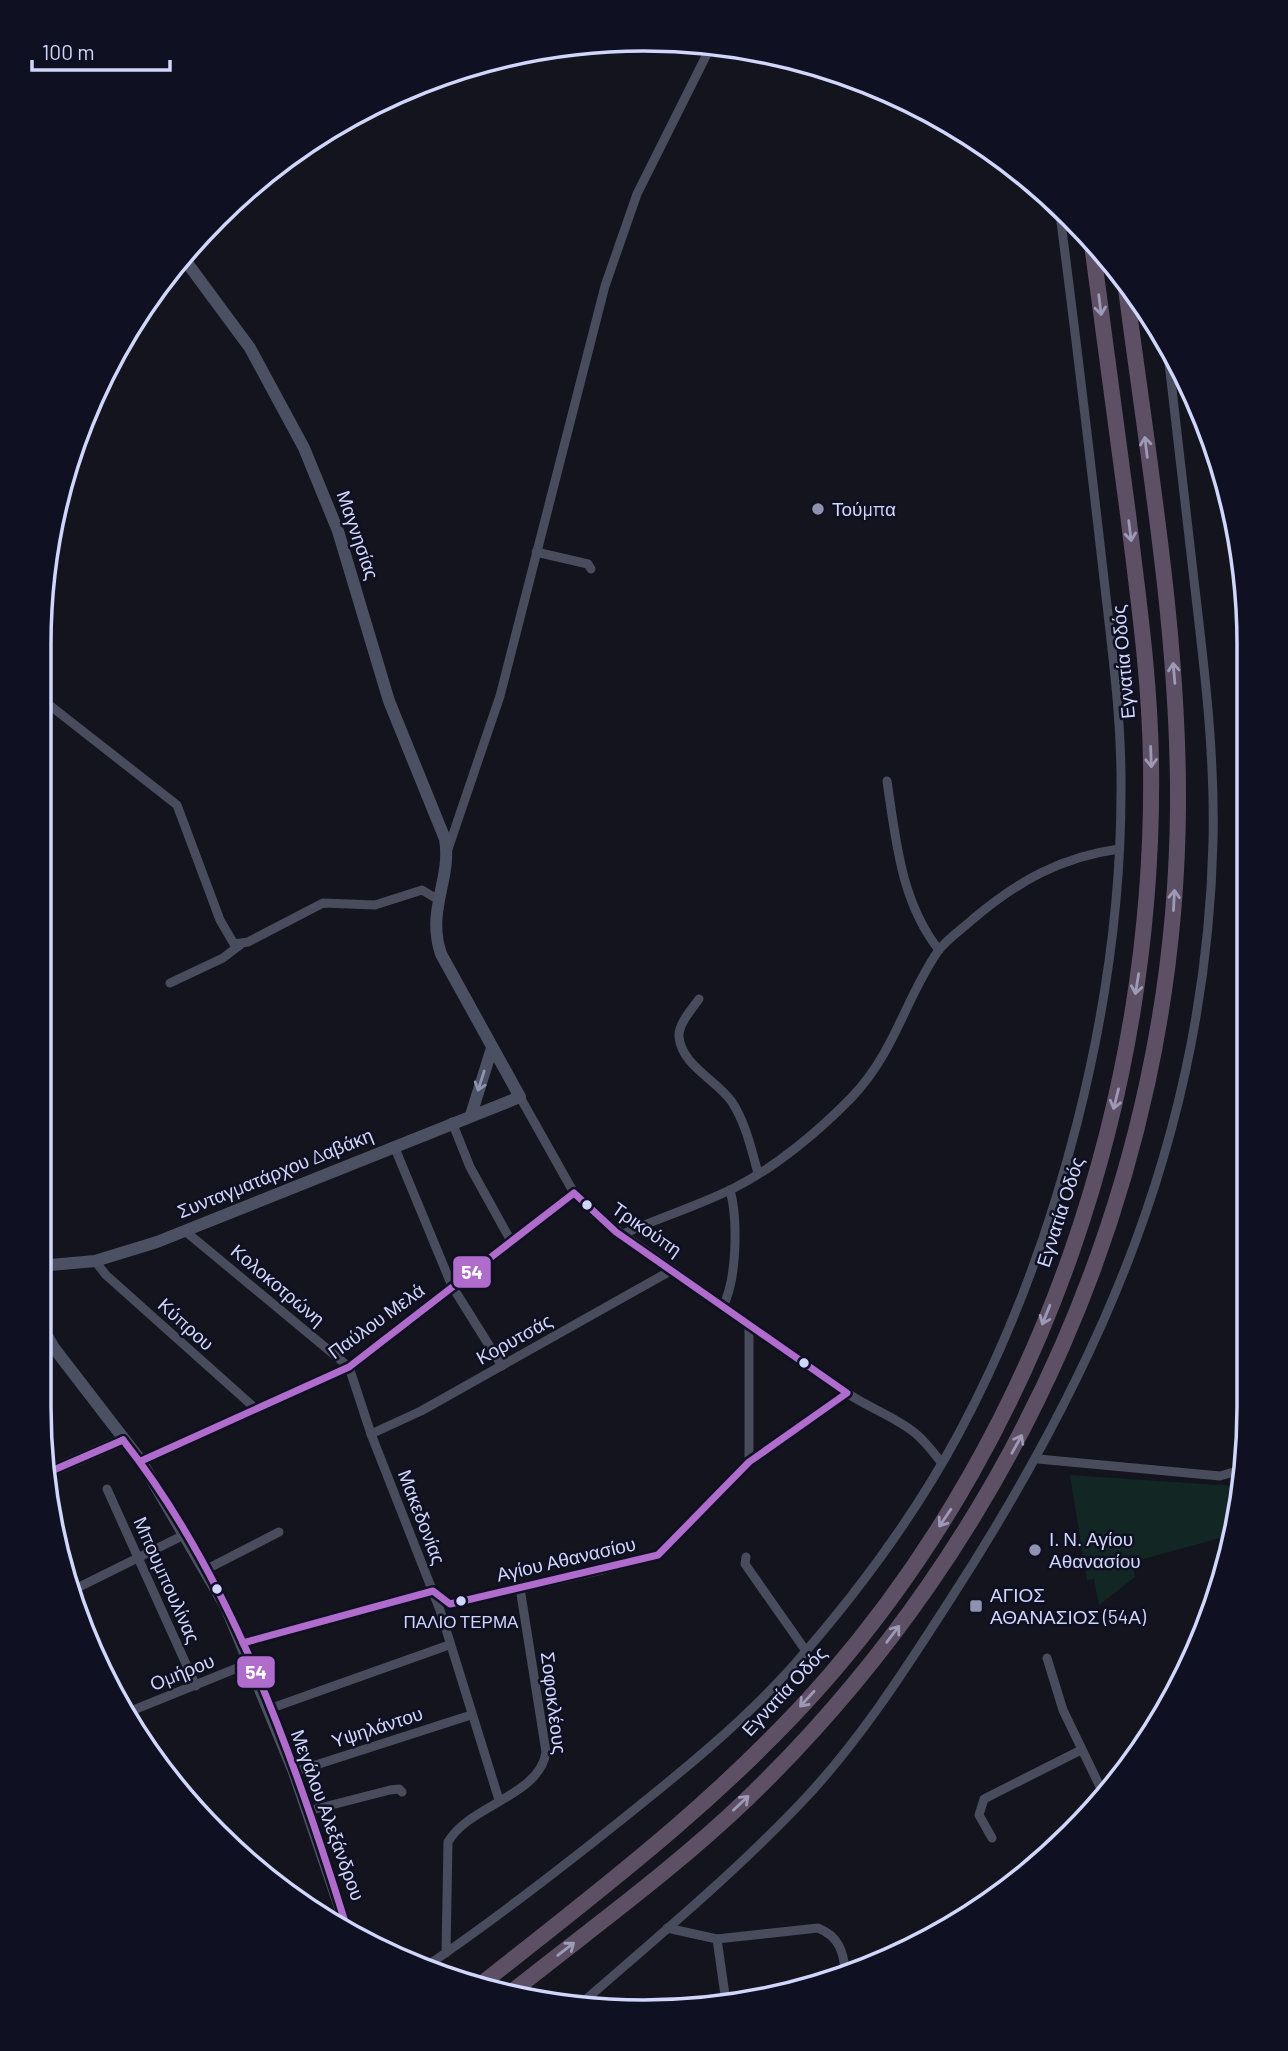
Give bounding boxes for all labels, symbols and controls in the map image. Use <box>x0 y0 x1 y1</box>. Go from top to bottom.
scale bar <box>32 28 170 72</box>
text: 100 m <box>42 39 95 64</box>
one-way arrow <box>1094 293 1107 316</box>
one-way arrow <box>1140 436 1153 459</box>
street label: Μαγνησίας <box>333 487 384 582</box>
place label: Τούμπα <box>832 497 896 520</box>
marker: Τούμπα <box>810 501 826 517</box>
one-way arrow <box>1123 519 1136 542</box>
street label: Εγνατία Οδός <box>1106 604 1139 720</box>
one-way arrow <box>1167 662 1180 685</box>
one-way arrow <box>1144 745 1157 768</box>
one-way arrow <box>1168 889 1181 912</box>
one-way arrow <box>1131 972 1144 995</box>
one-way arrow <box>474 1070 487 1092</box>
one-way arrow <box>1109 1087 1122 1109</box>
street label: Συνταγματάρχου Δαβάκη <box>174 1123 376 1222</box>
street label: Εγνατία Οδός <box>1031 1154 1088 1270</box>
street label: Τρικούπη <box>608 1196 687 1261</box>
unlabelled marker <box>580 1198 594 1212</box>
street label: Κολοκοτρώνη <box>227 1239 330 1330</box>
line badge: 54 <box>452 1255 492 1289</box>
text: 54 <box>461 1260 483 1283</box>
street label: Παύλου Μελά <box>323 1278 428 1363</box>
street label: Κύπρου <box>154 1293 219 1355</box>
one-way arrow <box>1039 1303 1052 1325</box>
street label: Κορυτσάς <box>472 1308 556 1369</box>
unlabelled marker <box>797 1356 811 1370</box>
one-way arrow <box>1011 1434 1024 1455</box>
street label: Μακεδονίας <box>394 1466 451 1568</box>
one-way arrow <box>937 1508 952 1527</box>
street label: Μπουμπουλίνας <box>129 1513 206 1647</box>
place label: Ι. Ν. Αγίου Αθανασίου <box>1049 1527 1141 1572</box>
street label: Αγίου Αθανασίου <box>494 1531 638 1586</box>
marker: Ι. Ν. Αγίου Αθανασίου <box>1027 1542 1043 1558</box>
unlabelled marker <box>210 1582 224 1596</box>
place label: ΑΓΙΟΣ ΑΘΑΝΑΣΙΟΣ (54Α) <box>990 1583 1147 1628</box>
marker: ΠΑΛΙΟ ΤΕΡΜΑ <box>454 1594 468 1608</box>
marker: ΑΓΙΟΣ ΑΘΑΝΑΣΙΟΣ (54Α) <box>968 1598 984 1614</box>
place label: ΠΑΛΙΟ ΤΕΡΜΑ <box>404 1611 519 1631</box>
one-way arrow <box>886 1625 900 1644</box>
street label: Εγνατία Οδός <box>736 1641 831 1740</box>
street label: Ομήρου <box>146 1648 217 1695</box>
street label: Σοφοκλέους <box>537 1651 572 1755</box>
line badge: 54 <box>236 1655 276 1689</box>
text: 54 <box>245 1660 267 1683</box>
one-way arrow <box>799 1690 816 1707</box>
street label: Υψηλάντου <box>328 1701 425 1752</box>
street label: Μεγάλου Αλεξάνδρου <box>287 1726 370 1903</box>
one-way arrow <box>732 1795 749 1812</box>
one-way arrow <box>557 1941 575 1956</box>

